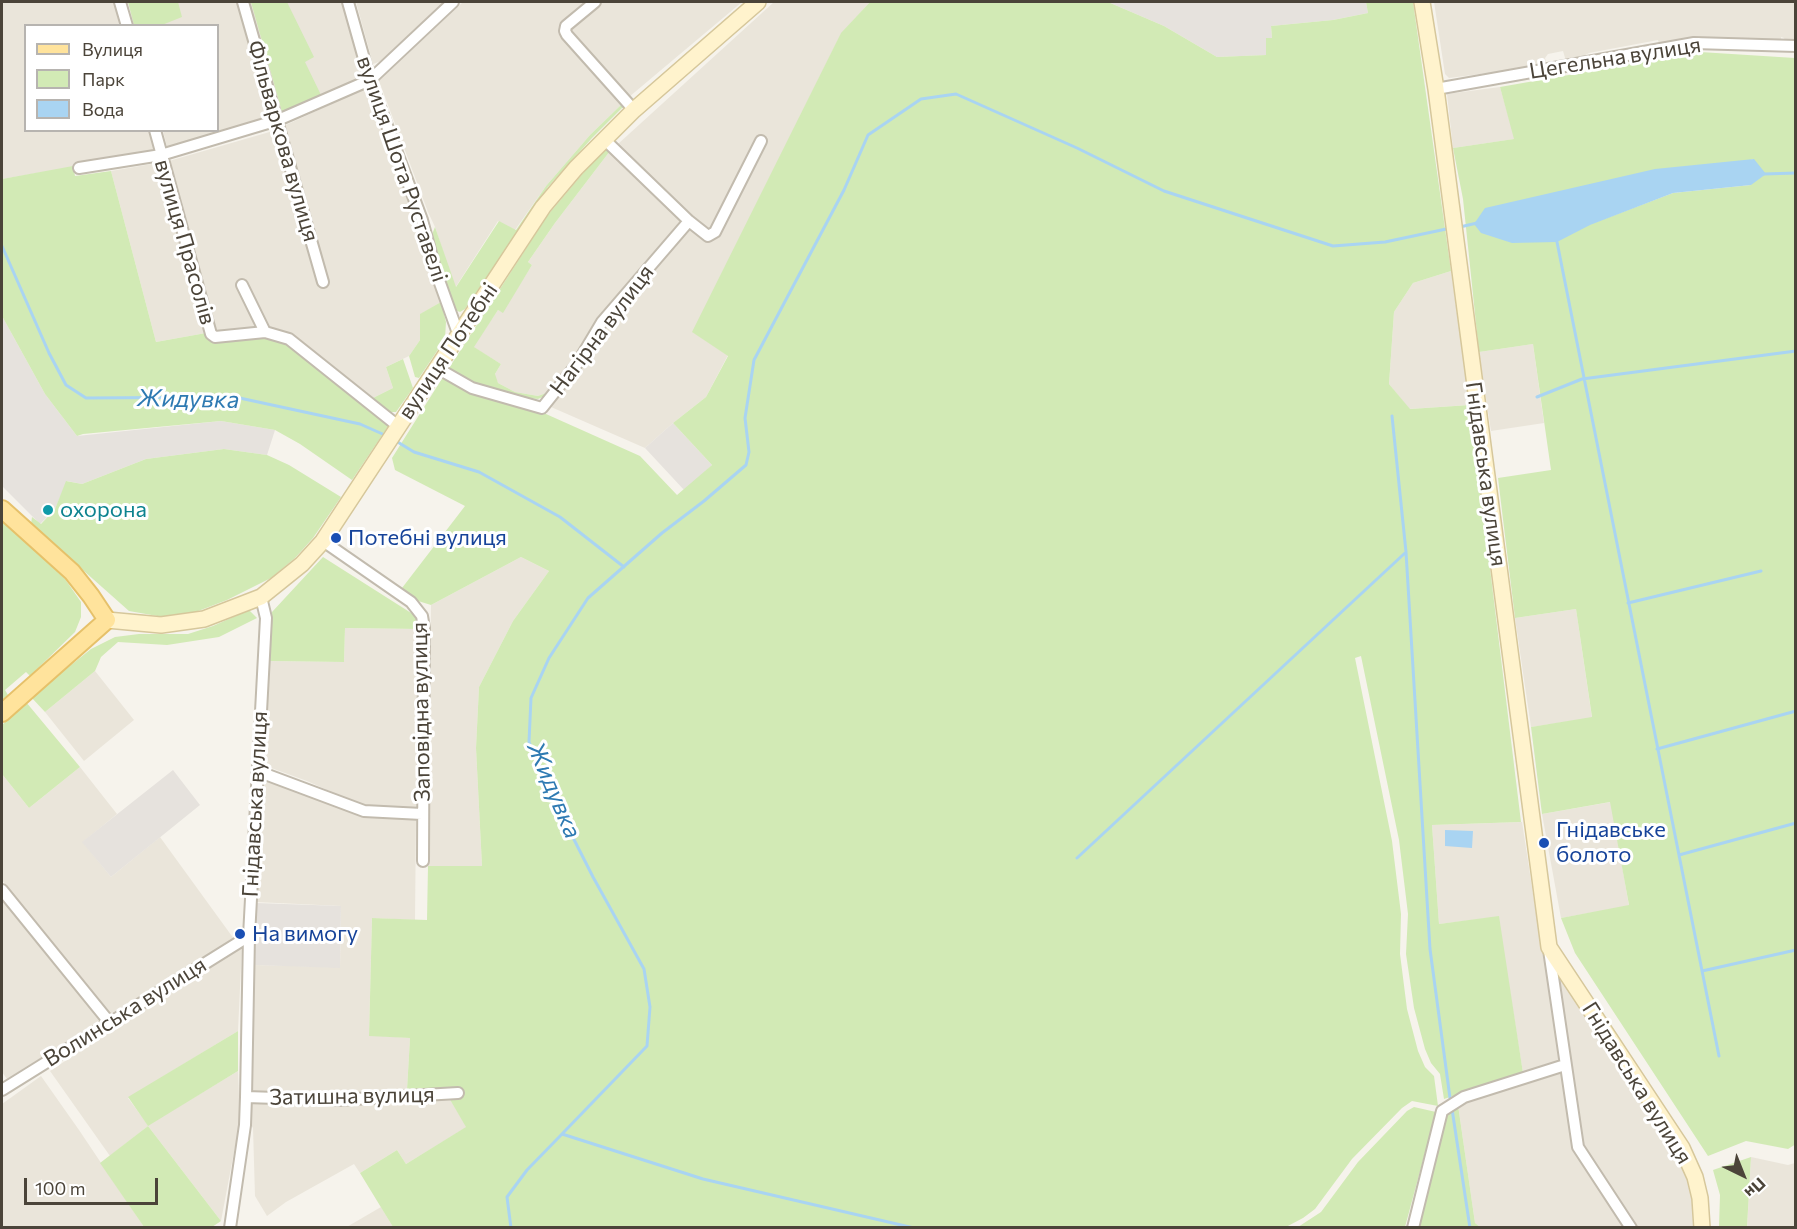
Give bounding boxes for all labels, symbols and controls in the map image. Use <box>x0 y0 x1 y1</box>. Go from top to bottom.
legend <box>24 24 219 132</box>
street label: Цегельна вулиця <box>1527 31 1703 85</box>
street label: Фільваркова вулиця <box>242 37 324 245</box>
text: Вулиця <box>82 38 143 60</box>
street label: вулиця Шота Руставелі <box>351 53 453 285</box>
text: Парк <box>82 68 125 90</box>
text: Вода <box>82 98 124 120</box>
street label: вулиця Прасолів <box>149 156 221 328</box>
street label: Нагірна вулиця <box>544 260 660 400</box>
street label: вулиця Потебні <box>393 278 503 424</box>
street label: Гнідавська вулиця <box>1460 380 1512 568</box>
water label: Жидувка <box>137 384 239 414</box>
place label: охорона <box>60 497 147 523</box>
marker: охорона <box>41 503 55 517</box>
place label: Потебні вулиця <box>348 525 507 551</box>
marker: Потебні вулиця <box>329 531 343 545</box>
street label: Заповідна вулиця <box>406 622 436 802</box>
street label: Гнідавська вулиця <box>237 710 273 898</box>
water label: Жидувка <box>521 737 587 843</box>
place label: Гнідавське болото <box>1556 817 1666 868</box>
marker: Гнідавське болото <box>1537 836 1551 850</box>
place label: На вимогу <box>252 921 358 947</box>
marker: На вимогу <box>233 927 247 941</box>
street label: Волинська вулиця <box>39 951 211 1073</box>
street label: Гнідавська вулиця <box>1576 997 1698 1169</box>
street label: Затишна вулиця <box>269 1081 435 1111</box>
north arrow <box>1713 1145 1773 1205</box>
scale bar <box>27 1166 160 1204</box>
text: Пн <box>1741 1174 1770 1203</box>
text: 100 m <box>35 1177 85 1199</box>

